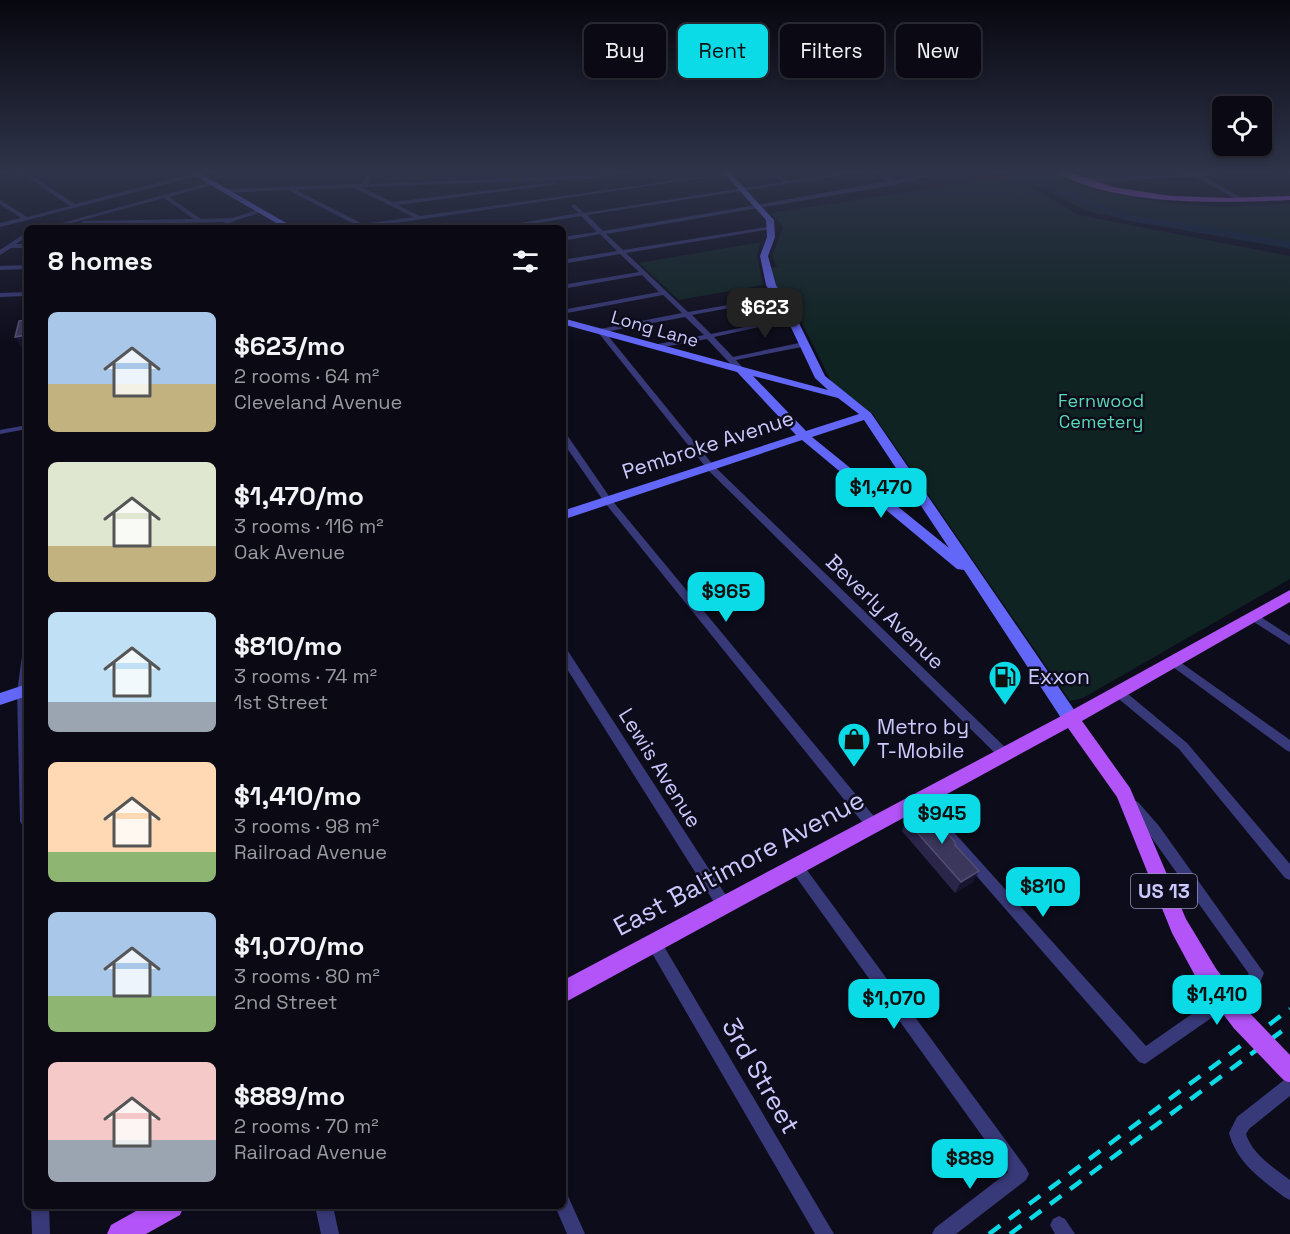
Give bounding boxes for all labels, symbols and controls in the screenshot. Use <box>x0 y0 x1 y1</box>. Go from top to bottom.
chip: Buy <box>584 24 666 78</box>
chip: Rent <box>678 24 768 78</box>
chip: Filters <box>780 24 884 78</box>
chip: New <box>896 24 981 78</box>
map controls <box>1212 96 1272 156</box>
button: locate <box>1212 96 1272 156</box>
text: 8 homes <box>48 244 153 278</box>
icon: filters <box>509 245 542 278</box>
pin: $623 <box>729 288 801 339</box>
text: $623 <box>741 294 789 320</box>
street label: Long Lane <box>609 305 702 352</box>
text: $623/mo <box>234 329 345 363</box>
icon: home <box>96 336 168 408</box>
text: 2 rooms · 64 m² <box>234 363 379 389</box>
text: Cleveland Avenue <box>234 389 402 415</box>
park label: Fernwood Cemetery <box>1058 389 1144 433</box>
street label: Pembroke Avenue <box>618 404 797 485</box>
pin: $1,470 <box>832 468 930 519</box>
text: $1,470 <box>850 474 912 500</box>
text: $1,470/mo <box>234 479 364 513</box>
icon: home <box>96 486 168 558</box>
text: 3 rooms · 116 m² <box>234 513 384 539</box>
text: Oak Avenue <box>234 539 345 565</box>
street label: Beverly Avenue <box>820 548 950 675</box>
pin: $965 <box>690 572 762 623</box>
text: $965 <box>702 578 750 604</box>
text: $810/mo <box>234 629 342 663</box>
icon: home <box>96 636 168 708</box>
fuel station icon: Exxon <box>987 659 1023 706</box>
text: 3 rooms · 74 m² <box>234 663 377 689</box>
place label: Exxon <box>1028 663 1090 690</box>
text: 1st Street <box>234 689 328 715</box>
street label: Lewis Avenue <box>613 703 708 833</box>
place label: Metro by T-Mobile <box>877 713 969 764</box>
shop icon: Metro by T-Mobile <box>836 721 872 768</box>
text: $1,410/mo <box>234 779 362 813</box>
street label: East Baltimore Avenue <box>608 782 870 944</box>
icon: home <box>96 786 168 858</box>
pin: $945 <box>906 794 978 845</box>
text: $945 <box>917 800 967 826</box>
text: 3 rooms · 98 m² <box>234 813 379 839</box>
text: Railroad Avenue <box>234 839 387 865</box>
pin: $810 <box>1007 867 1079 918</box>
text: $810 <box>1020 873 1066 899</box>
road number: US 13 <box>1131 874 1197 908</box>
text: $1,070/mo <box>234 929 365 963</box>
icon: home <box>96 936 168 1008</box>
text: 3 rooms · 80 m² <box>234 963 380 989</box>
pin: $1,410 <box>1168 975 1266 1026</box>
pin: $1,070 <box>845 979 943 1030</box>
text: $1,410 <box>1187 981 1248 1007</box>
text: $1,070 <box>862 985 926 1011</box>
text: 2nd Street <box>234 989 337 1015</box>
street label: 3rd Street <box>714 1012 808 1140</box>
text: $889/mo <box>234 1079 345 1113</box>
icon: home <box>96 1086 168 1158</box>
text: 2 rooms · 70 m² <box>234 1113 378 1139</box>
text: Railroad Avenue <box>234 1139 387 1165</box>
pin: $889 <box>934 1139 1006 1190</box>
text: $889 <box>946 1145 994 1171</box>

